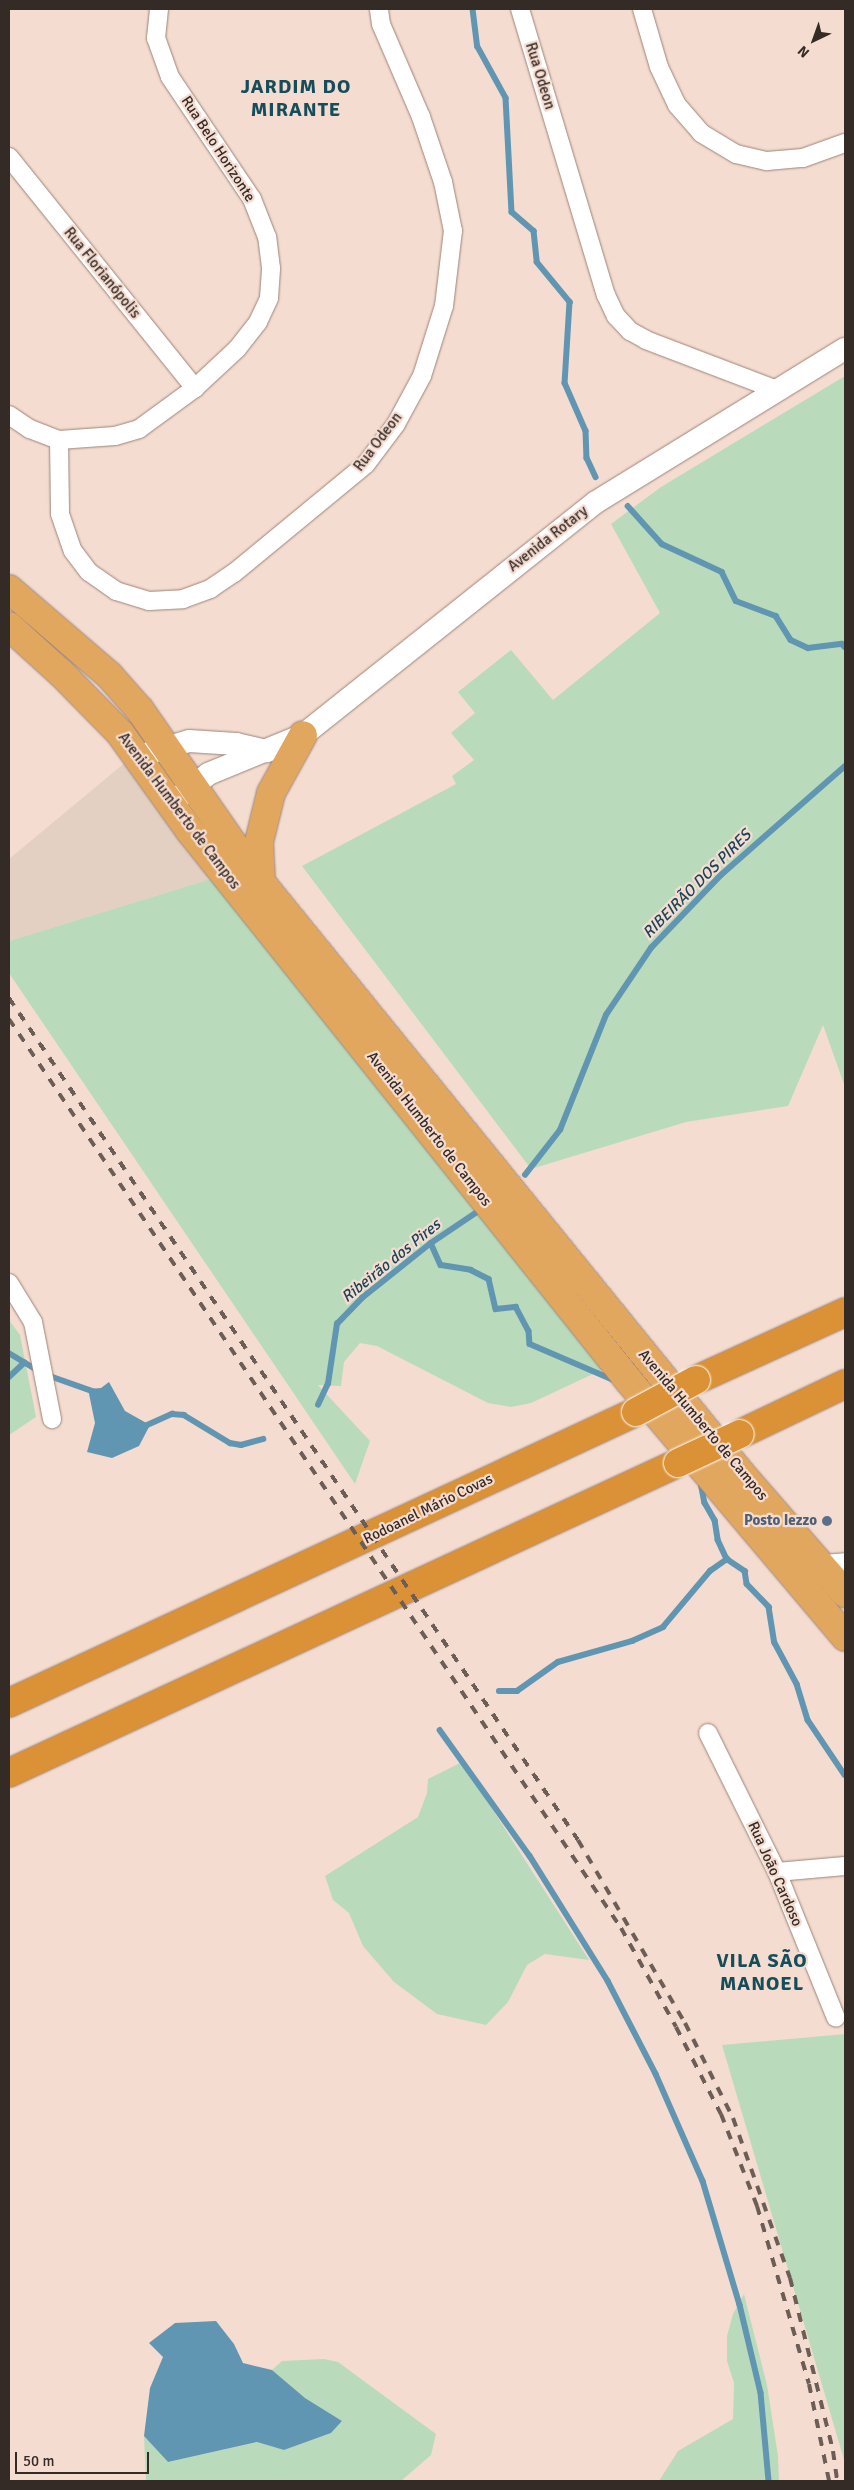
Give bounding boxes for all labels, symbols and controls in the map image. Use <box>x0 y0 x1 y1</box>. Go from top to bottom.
north arrow <box>789 15 839 65</box>
street label: Rua Odeon <box>521 40 559 112</box>
text: N <box>794 42 813 61</box>
district label: JARDIM DO MIRANTE <box>240 74 352 121</box>
street label: Rua Belo Horizonte <box>177 93 259 205</box>
street label: Rua Florianópolis <box>60 224 144 322</box>
street label: Rua Odeon <box>350 409 406 475</box>
street label: Avenida Rotary <box>504 502 592 576</box>
street label: Avenida Humberto de Campos <box>114 729 244 893</box>
water label: RIBEIRÃO DOS PIRES <box>639 826 755 942</box>
street label: Avenida Humberto de Campos <box>363 1048 495 1210</box>
water label: Ribeirão dos Pires <box>338 1215 444 1307</box>
street label: Avenida Humberto de Campos <box>635 1346 771 1504</box>
street label: Rodoanel Mário Covas <box>360 1470 496 1548</box>
place label: Posto Iezzo <box>744 1512 817 1530</box>
marker: Posto Iezzo <box>821 1515 833 1527</box>
street label: Rua João Cardoso <box>744 1819 806 1929</box>
district label: VILA SÃO MANOEL <box>715 1948 809 1995</box>
scale bar <box>18 2442 151 2474</box>
text: 50 m <box>23 2452 54 2470</box>

